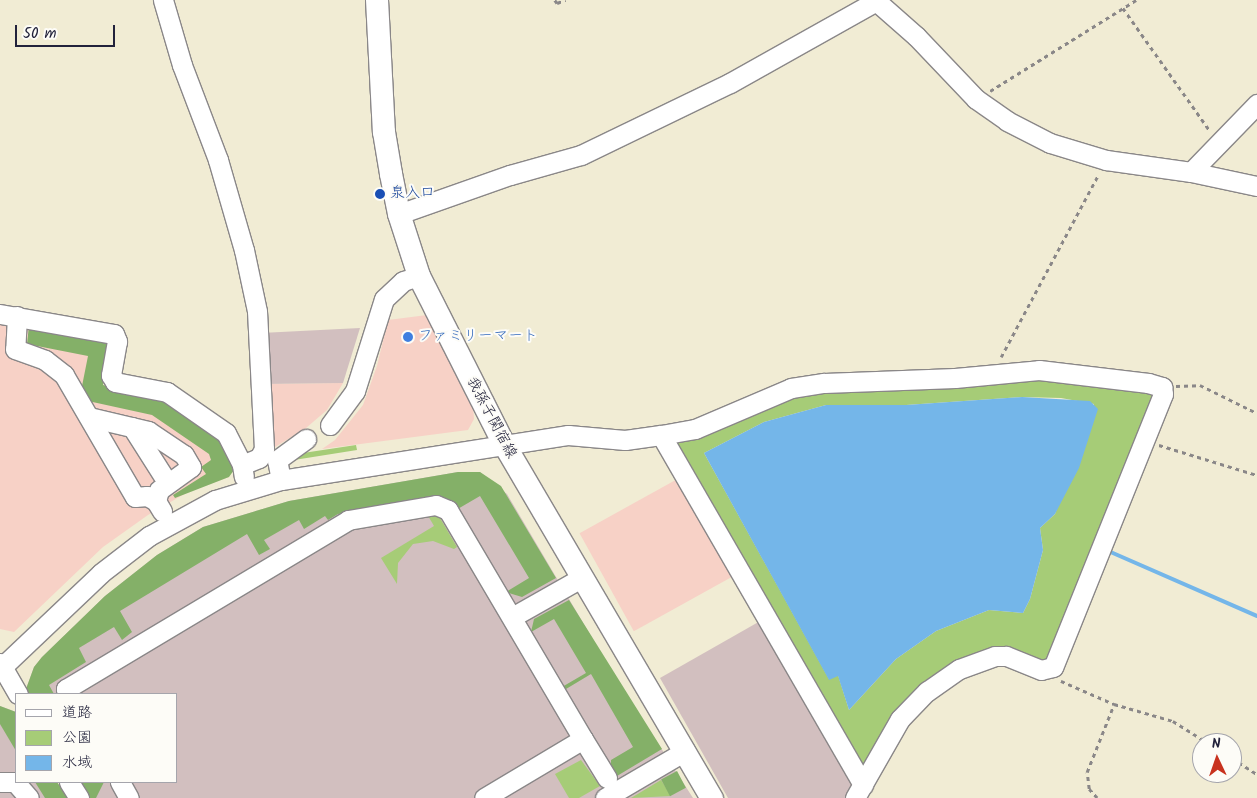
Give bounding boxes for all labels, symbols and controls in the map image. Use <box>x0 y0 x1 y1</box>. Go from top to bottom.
scale bar <box>18 15 118 47</box>
text: 50 m <box>23 22 57 46</box>
place label: 泉入口 <box>390 185 435 203</box>
marker: 泉入口 <box>374 188 386 200</box>
place label: ファミリーマート <box>418 328 538 346</box>
marker: ファミリーマート <box>402 331 414 343</box>
street label: 我孫子関宿線 <box>462 374 520 462</box>
legend <box>15 693 178 783</box>
text: 道路 <box>62 701 92 725</box>
text: 公園 <box>62 726 92 750</box>
north arrow <box>1192 733 1242 783</box>
text: N <box>1211 733 1221 755</box>
text: 水域 <box>62 751 92 775</box>

